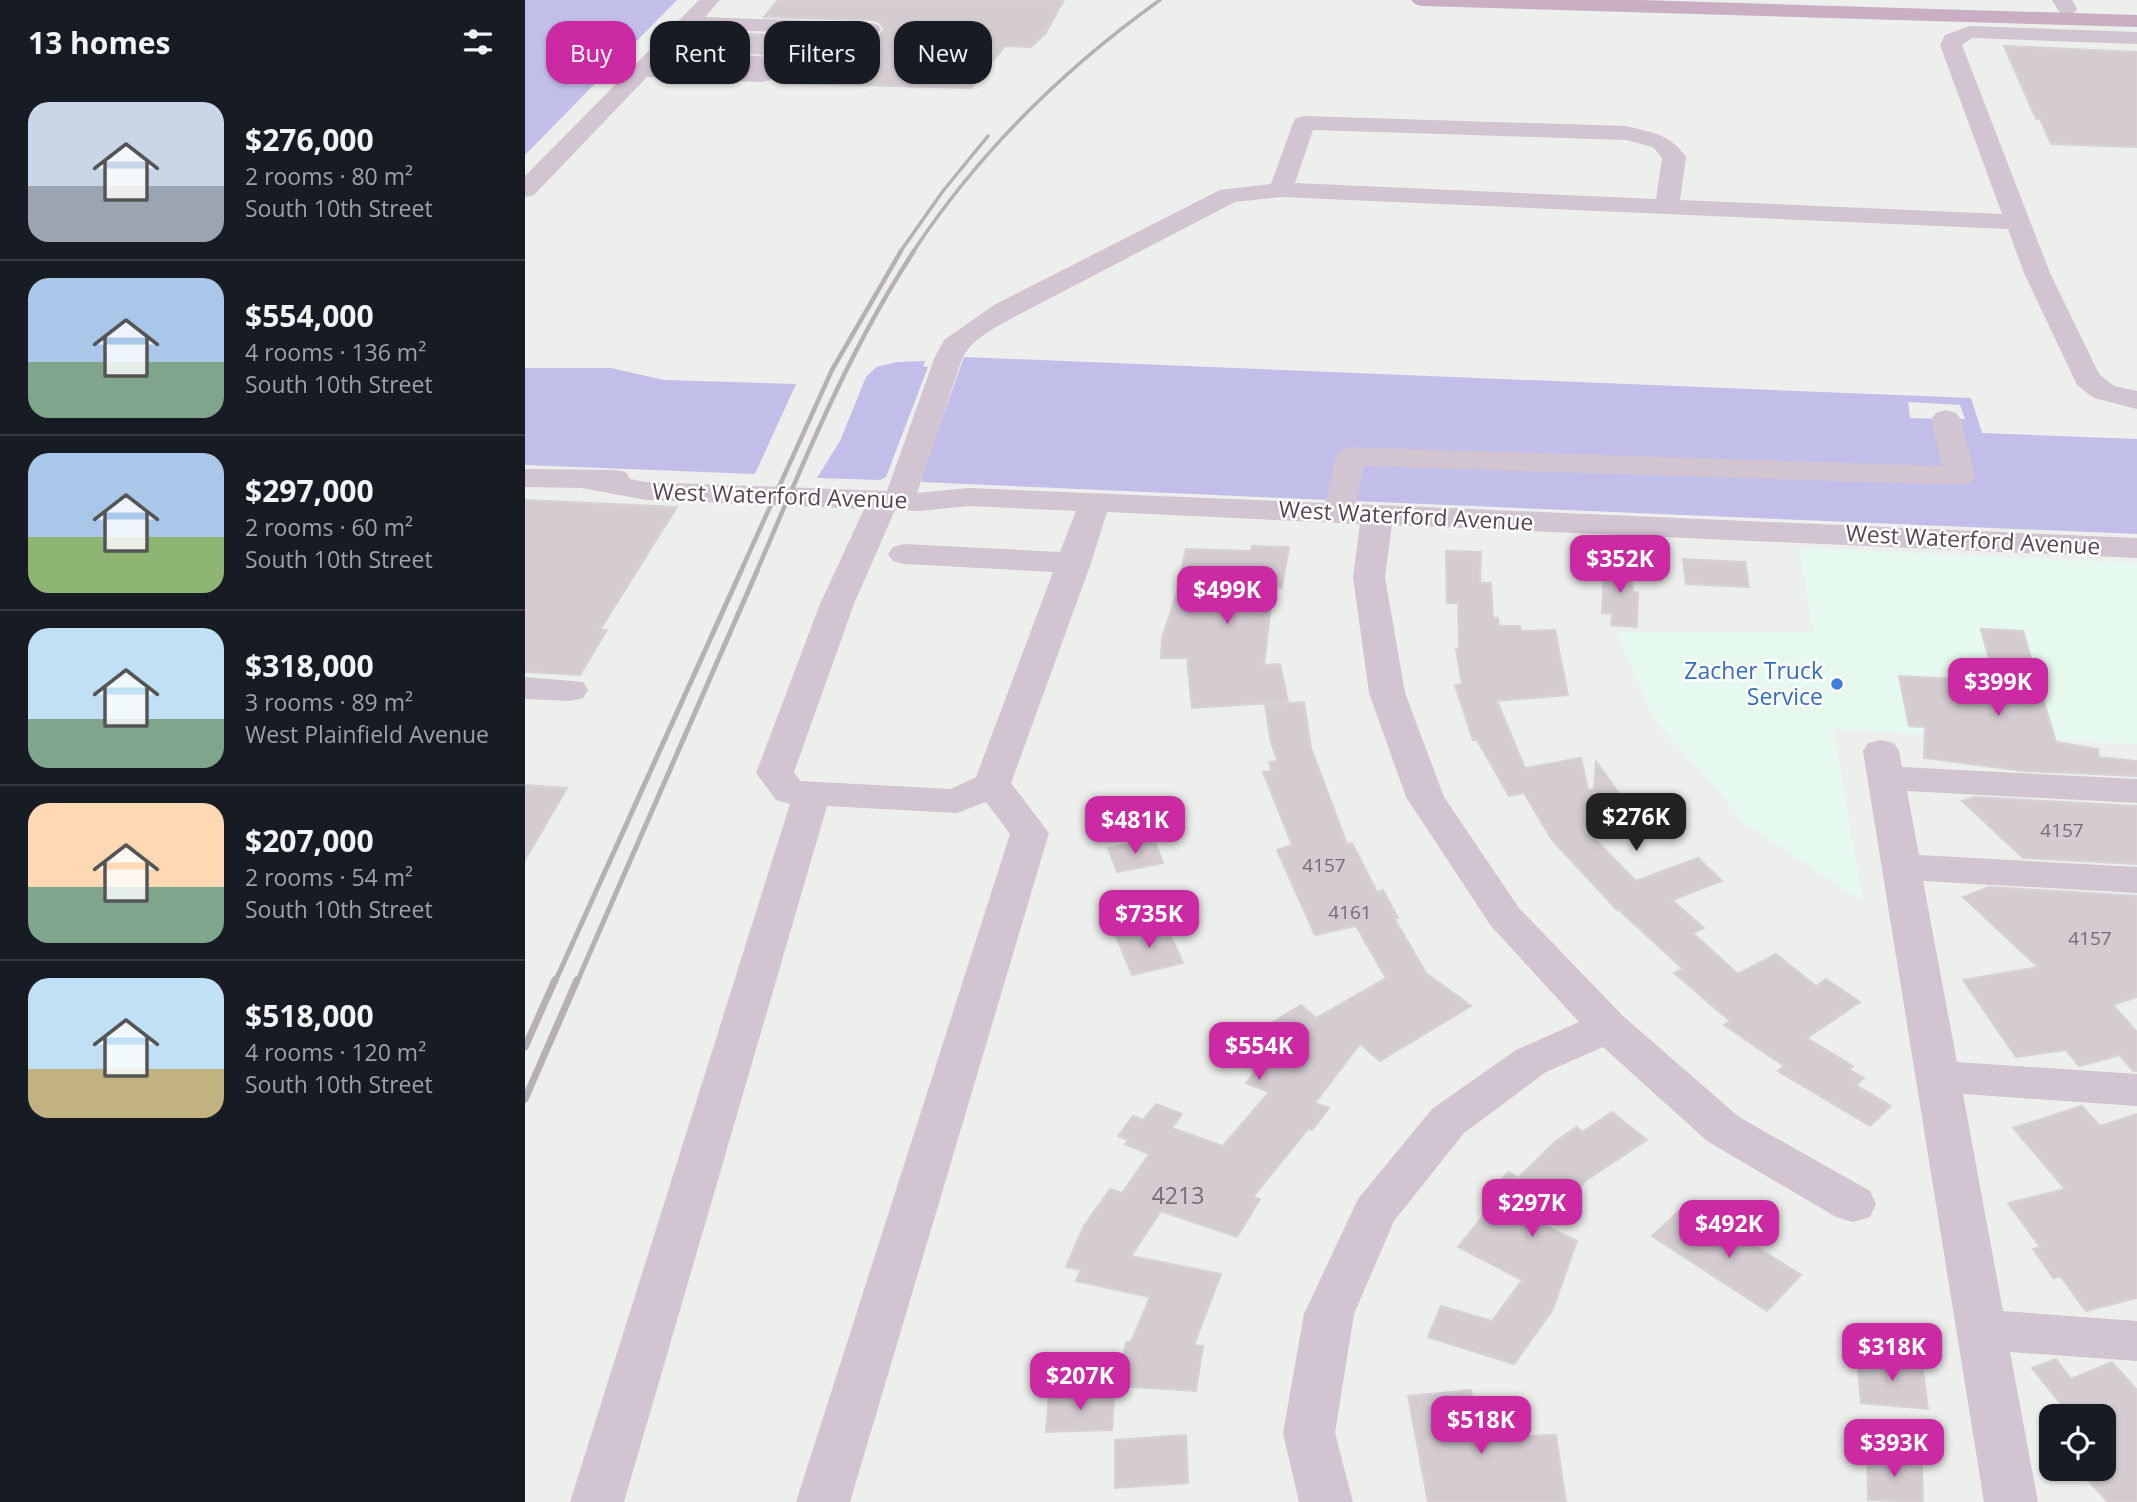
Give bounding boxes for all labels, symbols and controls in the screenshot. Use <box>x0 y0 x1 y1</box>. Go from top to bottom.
chip: Buy <box>546 21 636 84</box>
chip: Rent <box>650 21 750 84</box>
chip: Filters <box>764 21 880 84</box>
chip: New <box>894 21 992 84</box>
text: 13 homes <box>28 22 171 63</box>
icon: filters <box>459 23 497 61</box>
text: $276,000 <box>245 119 374 160</box>
icon: home <box>84 130 168 214</box>
text: 2 rooms · 80 m² <box>245 160 413 192</box>
text: South 10th Street <box>245 192 433 224</box>
text: $554,000 <box>245 295 374 336</box>
icon: home <box>84 306 168 390</box>
text: 4 rooms · 136 m² <box>245 336 426 368</box>
text: South 10th Street <box>245 368 433 400</box>
text: $297,000 <box>245 470 374 511</box>
street label: West Waterford Avenue <box>652 475 908 515</box>
icon: home <box>84 481 168 565</box>
street label: West Waterford Avenue <box>1278 492 1534 538</box>
text: 2 rooms · 60 m² <box>245 511 413 543</box>
street label: West Waterford Avenue <box>1845 516 2101 562</box>
pin: $352K <box>1571 536 1669 595</box>
text: $352K <box>1586 542 1654 574</box>
text: South 10th Street <box>245 543 433 575</box>
pin: $499K <box>1178 566 1276 626</box>
text: $499K <box>1193 573 1261 605</box>
text: $318,000 <box>245 645 374 686</box>
place label: Zacher Truck Service <box>1684 654 1823 712</box>
icon: home <box>84 656 168 740</box>
pin: $399K <box>1949 658 2047 718</box>
text: $399K <box>1964 665 2032 697</box>
marker: Zacher Truck Service <box>1829 676 1845 692</box>
text: 3 rooms · 89 m² <box>245 686 413 718</box>
text: West Plainfield Avenue <box>245 718 489 750</box>
pin: $276K <box>1587 794 1685 853</box>
pin: $481K <box>1086 796 1184 856</box>
text: $276K <box>1602 800 1670 832</box>
text: $481K <box>1101 803 1169 835</box>
house number: 4157 <box>2040 817 2084 843</box>
text: $207,000 <box>245 820 374 861</box>
icon: home <box>84 831 168 915</box>
house number: 4157 <box>1302 852 1346 878</box>
text: 2 rooms · 54 m² <box>245 861 413 893</box>
pin: $735K <box>1100 890 1198 950</box>
text: South 10th Street <box>245 893 433 925</box>
text: $735K <box>1115 897 1183 929</box>
house number: 4161 <box>1328 899 1372 925</box>
house number: 4157 <box>2068 925 2112 951</box>
text: $518,000 <box>245 995 374 1036</box>
icon: home <box>84 1006 168 1090</box>
pin: $554K <box>1210 1023 1308 1082</box>
text: $554K <box>1225 1029 1293 1061</box>
text: 4 rooms · 120 m² <box>245 1036 426 1068</box>
text: South 10th Street <box>245 1068 433 1100</box>
house number: 4213 <box>1152 1179 1204 1211</box>
pin: $297K <box>1483 1180 1581 1239</box>
text: $297K <box>1498 1186 1566 1218</box>
pin: $492K <box>1680 1200 1778 1260</box>
text: $492K <box>1695 1207 1763 1239</box>
pin: $318K <box>1843 1324 1941 1383</box>
text: $318K <box>1858 1330 1926 1362</box>
pin: $207K <box>1031 1352 1129 1412</box>
text: $207K <box>1046 1359 1114 1391</box>
pin: $518K <box>1432 1396 1530 1456</box>
text: $518K <box>1447 1403 1515 1435</box>
map controls <box>2039 1404 2116 1481</box>
button: locate <box>2039 1404 2116 1481</box>
pin: $393K <box>1845 1420 1943 1479</box>
text: $393K <box>1860 1426 1928 1458</box>

